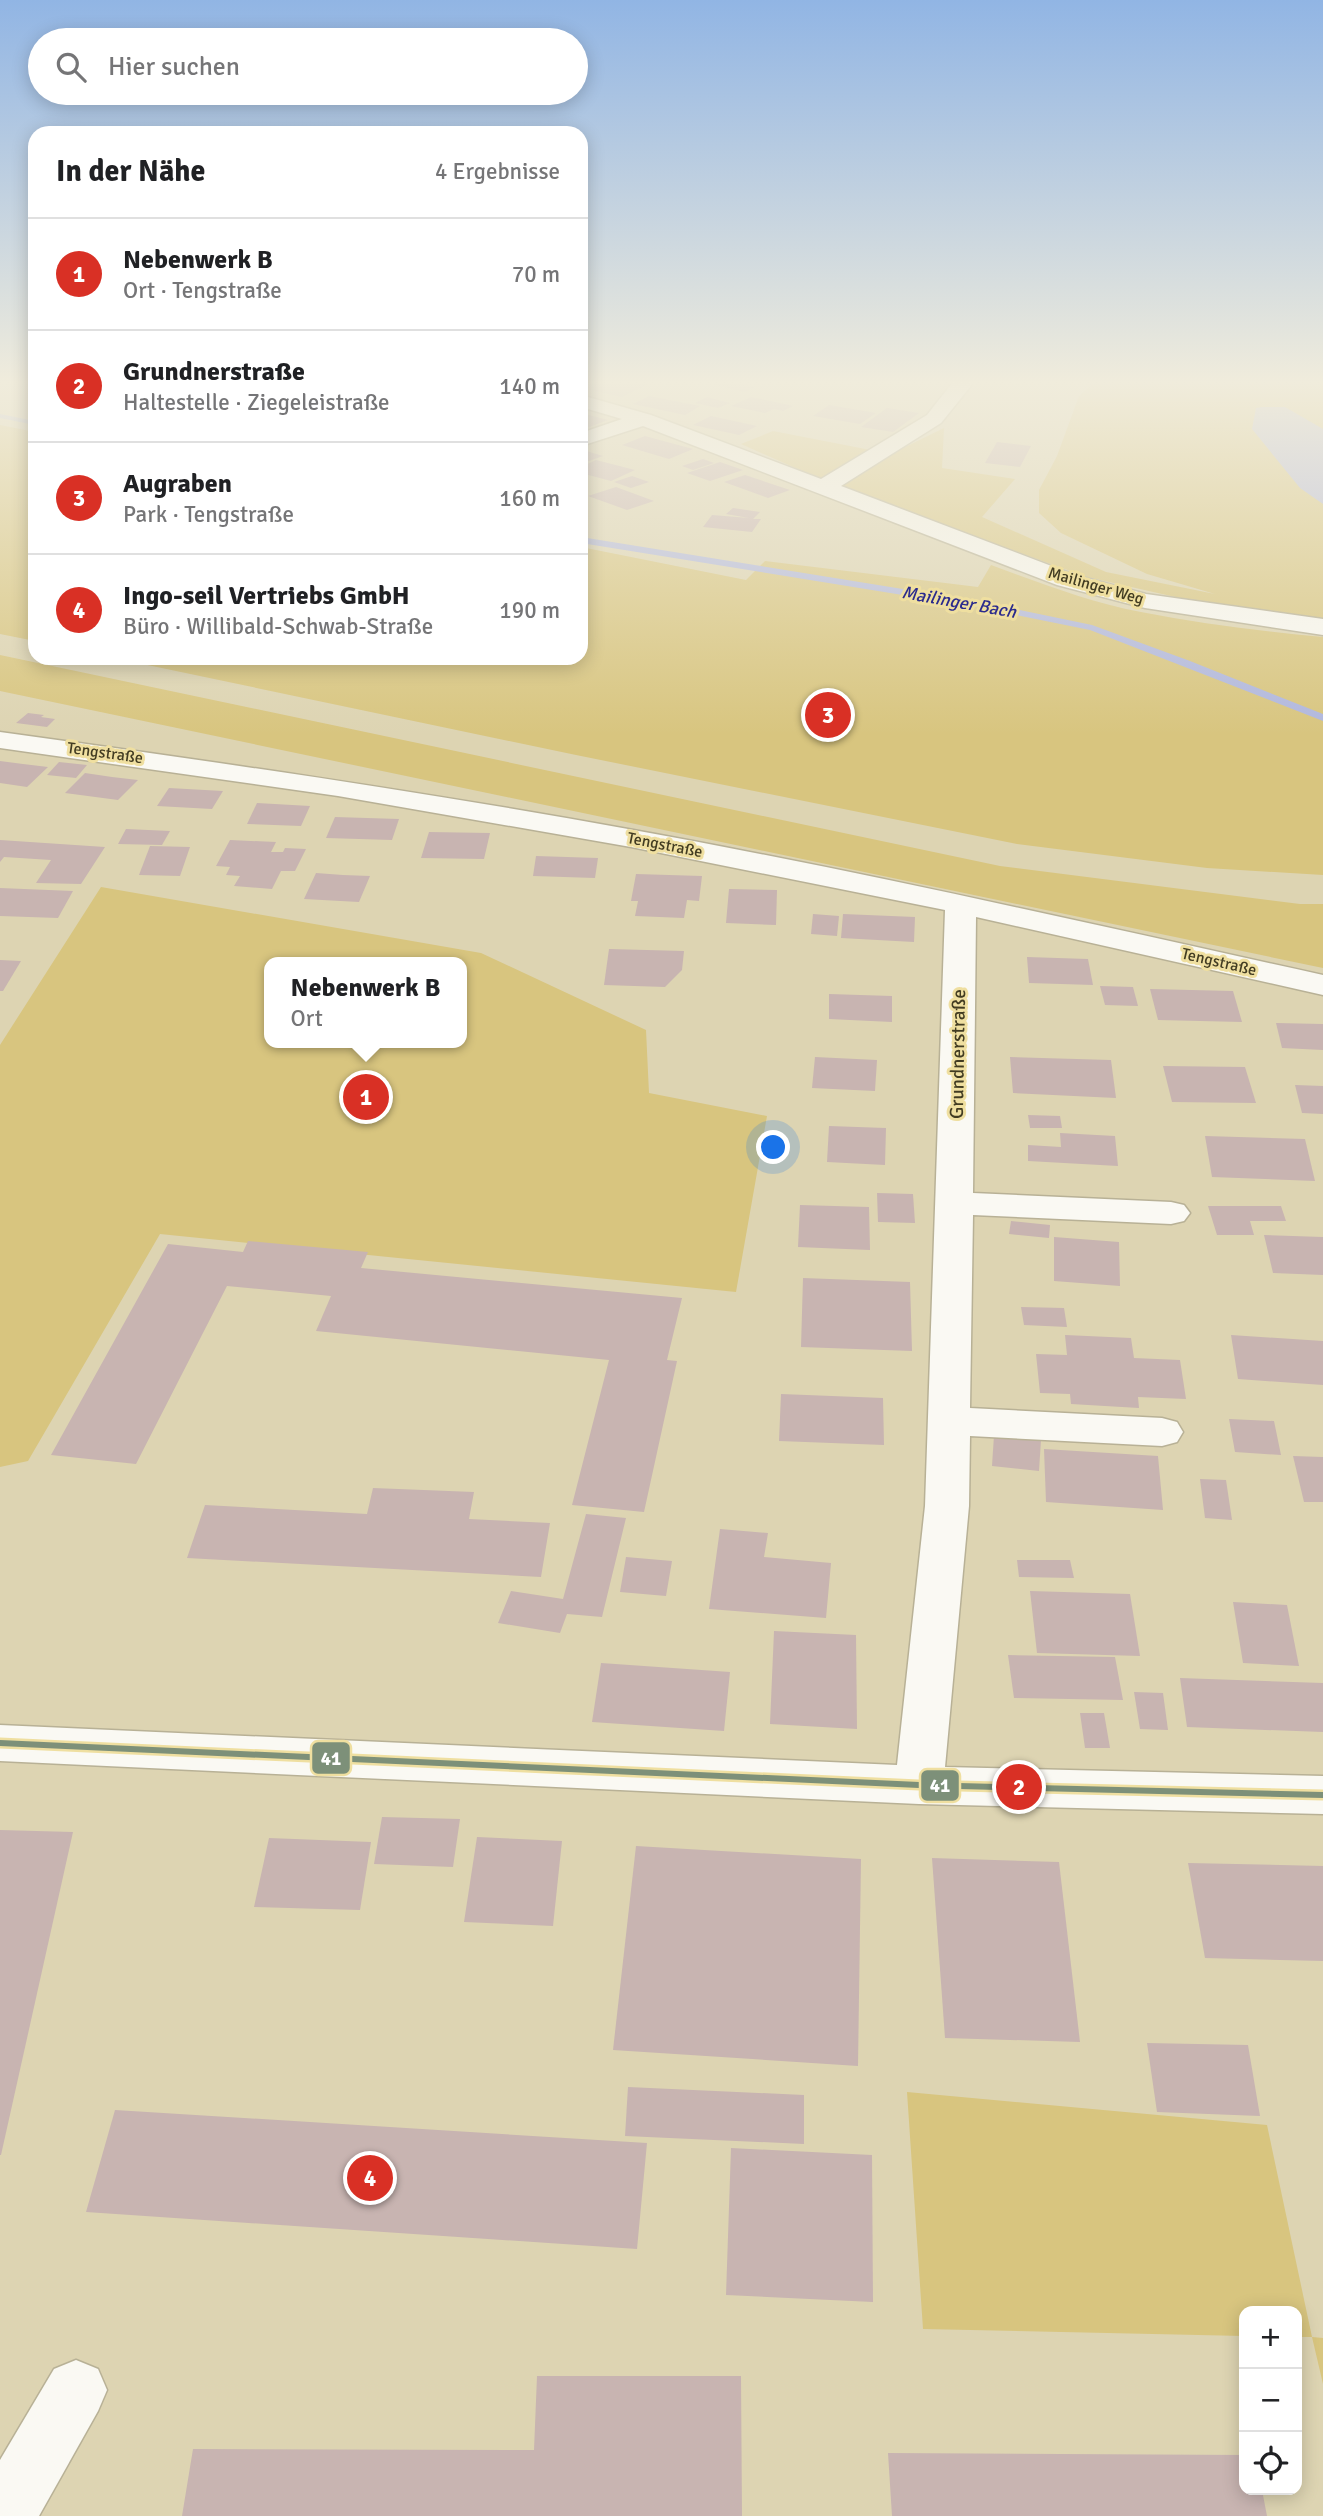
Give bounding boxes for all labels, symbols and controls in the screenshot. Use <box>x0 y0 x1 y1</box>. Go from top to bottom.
search box <box>28 28 588 105</box>
icon: search <box>52 48 90 86</box>
text: Hier suchen <box>108 51 240 83</box>
text: In der Nähe <box>56 153 205 190</box>
text: 4 Ergebnisse <box>435 157 560 186</box>
text: Nebenwerk B <box>123 244 273 276</box>
text: 1 <box>73 260 85 289</box>
text: 70 m <box>512 260 560 289</box>
text: Ort · Tengstraße <box>123 276 282 305</box>
text: Grundnerstraße <box>123 356 305 388</box>
text: 2 <box>73 372 85 401</box>
text: 140 m <box>499 372 560 401</box>
text: Haltestelle · Ziegeleistraße <box>123 388 390 417</box>
text: Augraben <box>123 468 232 500</box>
text: 3 <box>73 484 85 513</box>
text: 160 m <box>499 484 560 513</box>
text: Park · Tengstraße <box>123 500 294 529</box>
street label: Mailinger Weg <box>1046 563 1146 609</box>
text: Ingo-seil Vertriebs GmbH <box>123 580 410 612</box>
water label: Mailinger Bach <box>900 581 1019 623</box>
text: 4 <box>73 596 85 625</box>
text: 190 m <box>499 596 560 625</box>
text: Büro · Willibald-Schwab-Straße <box>123 612 433 641</box>
pin: 3 <box>805 689 851 741</box>
street label: Tengstraße <box>66 738 144 768</box>
street label: Tengstraße <box>626 828 704 862</box>
street label: Tengstraße <box>1180 944 1258 980</box>
popup <box>264 957 467 1048</box>
text: Nebenwerk B <box>291 972 440 1004</box>
street label: Grundnerstraße <box>945 989 971 1119</box>
text: Ort <box>291 1004 323 1033</box>
pin: 1 <box>343 1071 389 1123</box>
your location <box>756 1130 790 1164</box>
line badge: 41 <box>311 1741 351 1775</box>
text: 41 <box>321 1747 341 1771</box>
pin: 2 <box>996 1761 1042 1813</box>
line badge: 41 <box>920 1769 960 1802</box>
text: 41 <box>930 1774 950 1798</box>
pin: 4 <box>347 2152 393 2204</box>
map controls <box>1239 2306 1302 2495</box>
button: + <box>1239 2306 1302 2369</box>
button: − <box>1239 2369 1302 2432</box>
button: locate <box>1239 2432 1302 2495</box>

